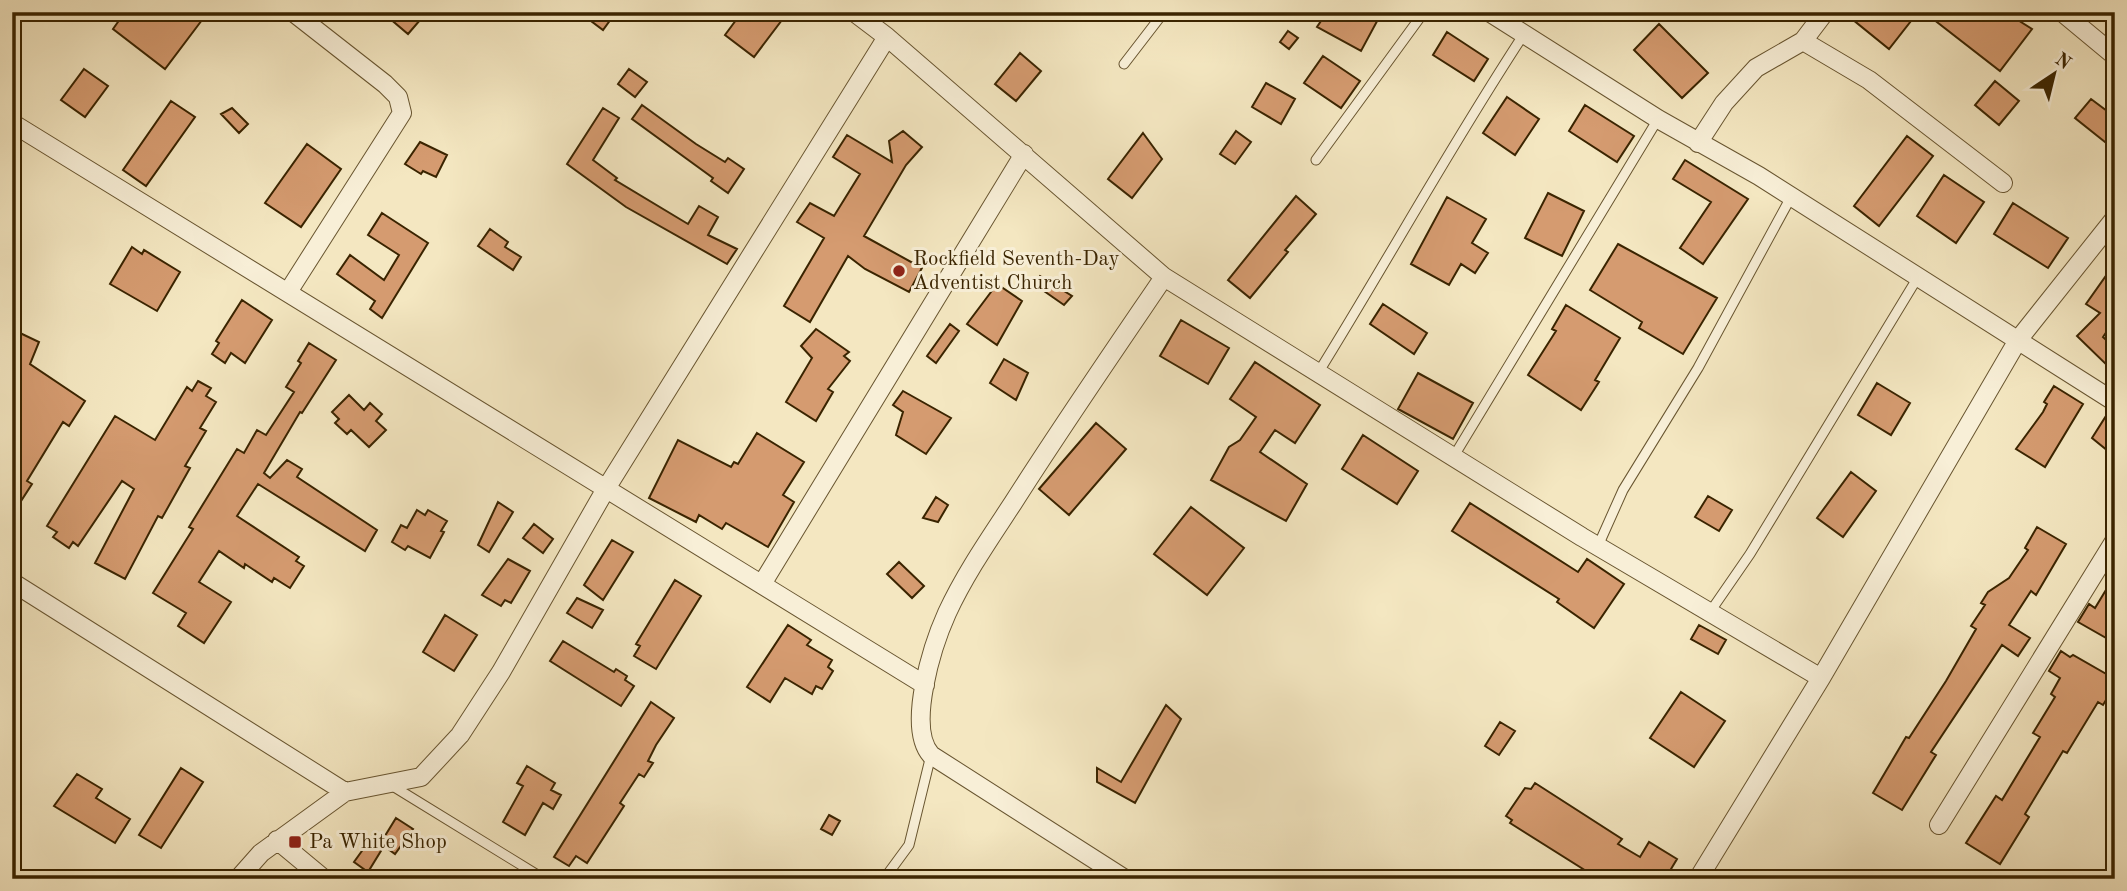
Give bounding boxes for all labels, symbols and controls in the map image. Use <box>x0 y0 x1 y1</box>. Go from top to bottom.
north arrow <box>2018 38 2088 108</box>
text: N <box>2051 50 2074 74</box>
place label: Rockfield Seventh-Day Adventist Church <box>913 249 1120 294</box>
marker: Rockfield Seventh-Day Adventist Church <box>891 263 907 279</box>
place label: Pa White Shop <box>309 832 447 853</box>
marker: Pa White Shop <box>287 834 303 850</box>

